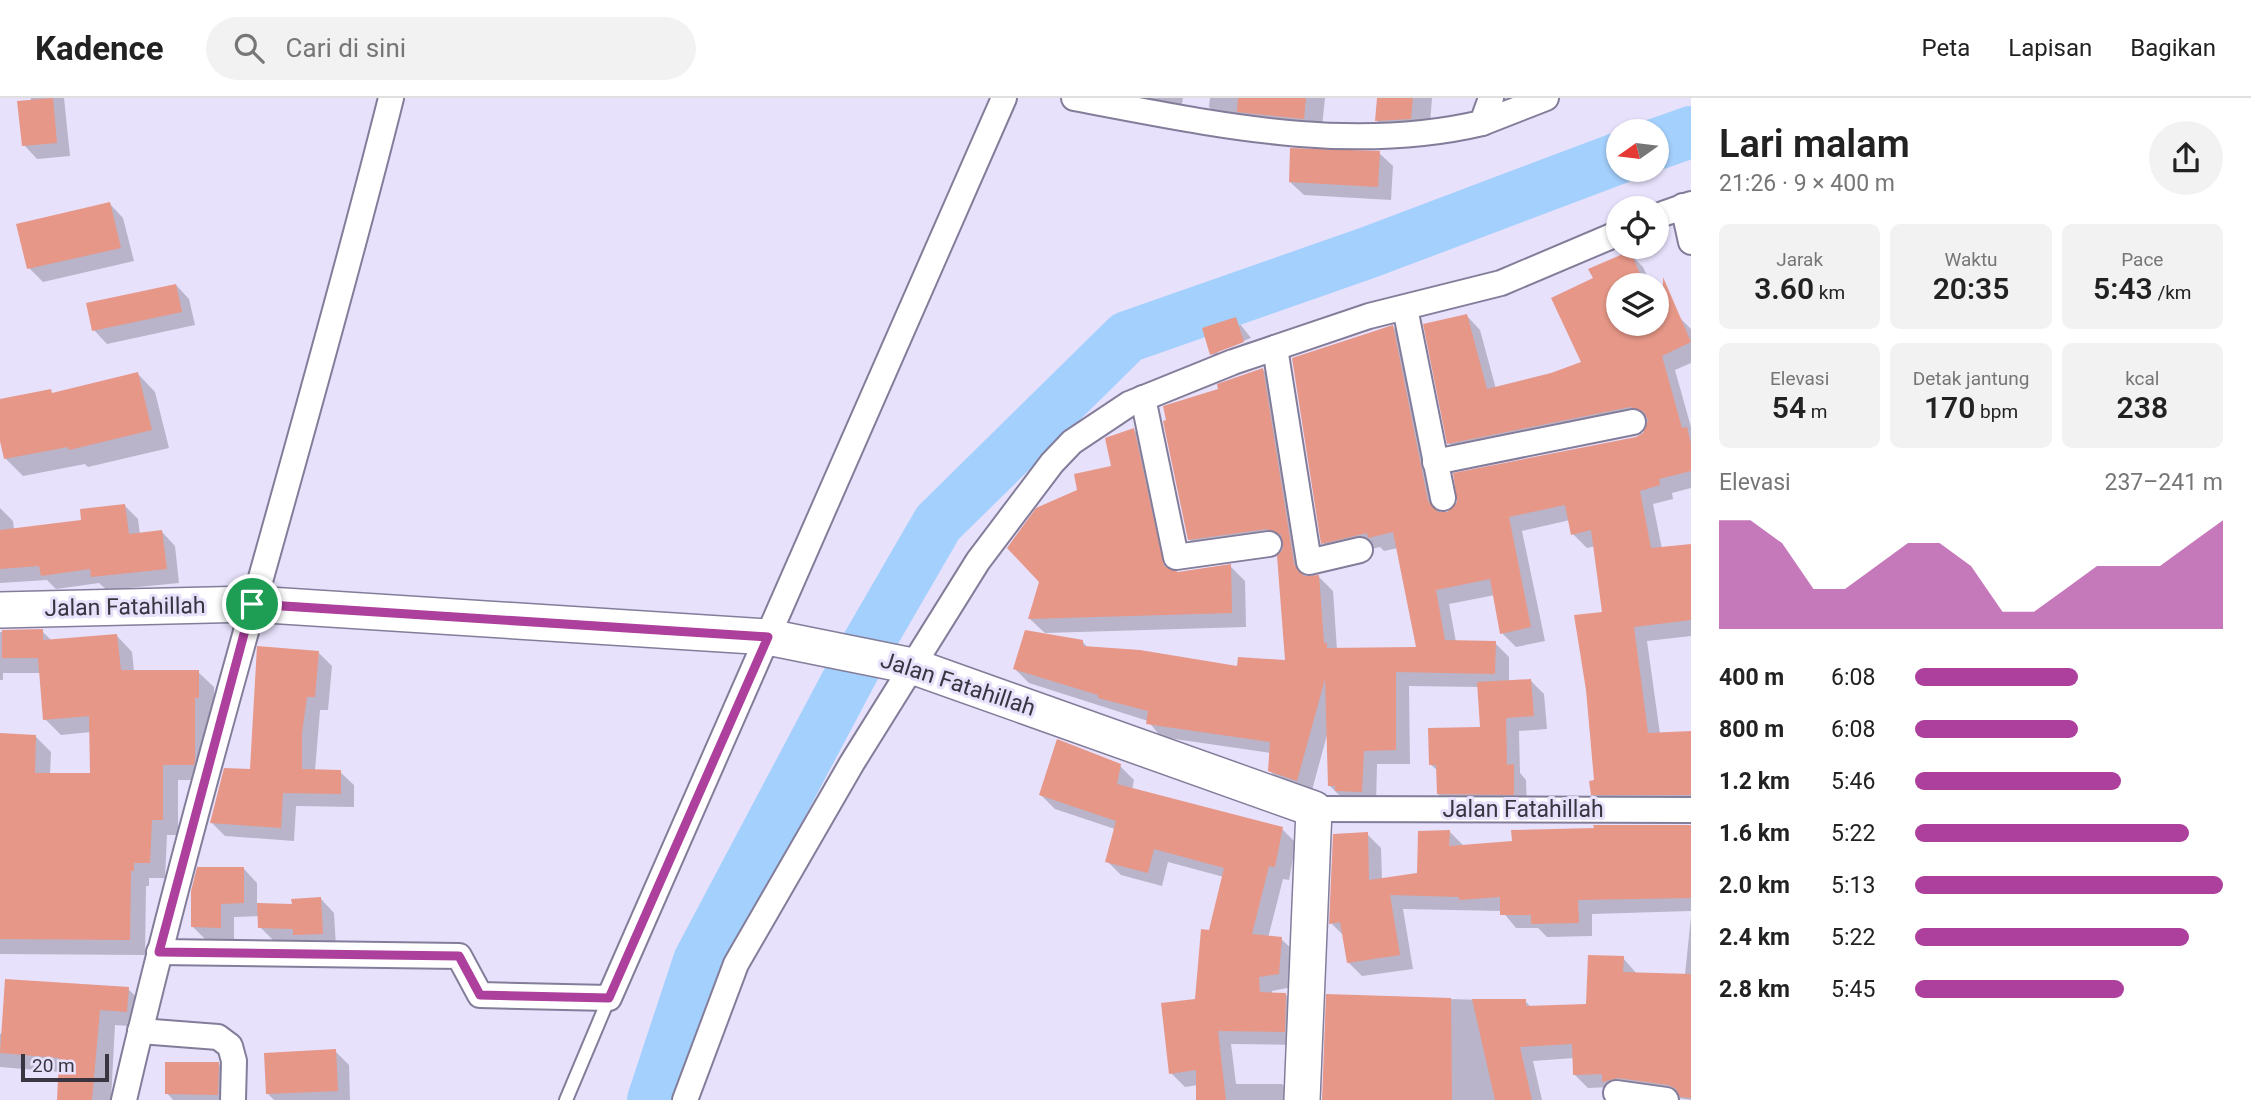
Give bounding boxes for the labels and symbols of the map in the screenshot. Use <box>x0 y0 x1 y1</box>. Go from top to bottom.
north arrow <box>1606 119 1670 182</box>
pin <box>222 574 282 634</box>
street label: Jalan Fatahillah <box>44 592 206 622</box>
street label: Jalan Fatahillah <box>877 646 1039 722</box>
street label: Jalan Fatahillah <box>1442 796 1604 823</box>
scale bar <box>21 1051 108 1083</box>

